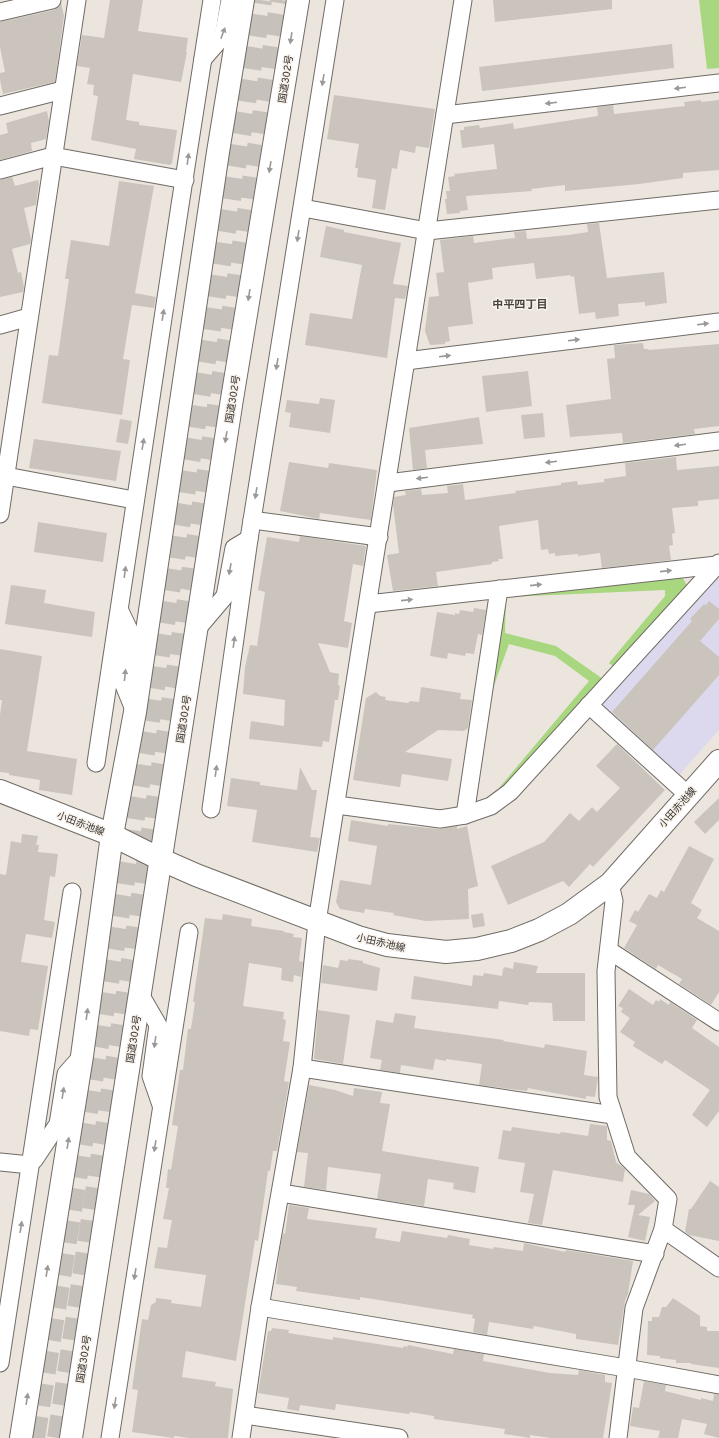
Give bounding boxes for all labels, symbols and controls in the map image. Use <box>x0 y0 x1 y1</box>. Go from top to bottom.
one-way arrow <box>219 27 226 39</box>
one-way arrow <box>288 32 294 45</box>
street label: 国道302号 <box>276 54 297 104</box>
one-way arrow <box>320 74 326 86</box>
one-way arrow <box>674 85 686 91</box>
one-way arrow <box>545 100 557 106</box>
one-way arrow <box>185 153 191 165</box>
one-way arrow <box>267 161 273 173</box>
one-way arrow <box>295 230 301 242</box>
one-way arrow <box>246 289 252 301</box>
district label: 中平四丁目 <box>493 298 548 312</box>
one-way arrow <box>161 309 167 321</box>
one-way arrow <box>697 321 709 327</box>
one-way arrow <box>568 337 580 343</box>
one-way arrow <box>439 353 451 360</box>
one-way arrow <box>274 358 280 371</box>
street label: 国道302号 <box>223 374 244 424</box>
one-way arrow <box>223 431 229 443</box>
one-way arrow <box>140 437 146 450</box>
one-way arrow <box>674 442 686 449</box>
one-way arrow <box>545 459 557 465</box>
one-way arrow <box>416 475 428 481</box>
one-way arrow <box>253 487 259 499</box>
one-way arrow <box>227 563 233 575</box>
one-way arrow <box>122 566 128 578</box>
one-way arrow <box>660 568 672 574</box>
one-way arrow <box>530 582 542 588</box>
one-way arrow <box>401 597 413 603</box>
one-way arrow <box>231 636 237 648</box>
one-way arrow <box>122 669 128 681</box>
street label: 国道302号 <box>174 694 195 744</box>
one-way arrow <box>213 765 219 777</box>
street label: 小田赤池線 <box>657 785 700 831</box>
street label: 小田赤池線 <box>55 809 106 839</box>
street label: 小田赤池線 <box>355 932 406 955</box>
one-way arrow <box>84 1008 90 1020</box>
street label: 国道302号 <box>124 1014 145 1064</box>
one-way arrow <box>152 1036 159 1048</box>
one-way arrow <box>60 1086 66 1099</box>
one-way arrow <box>65 1137 71 1149</box>
one-way arrow <box>152 1140 158 1152</box>
one-way arrow <box>18 1221 24 1233</box>
one-way arrow <box>45 1265 51 1277</box>
one-way arrow <box>132 1268 138 1280</box>
street label: 国道302号 <box>74 1334 95 1384</box>
one-way arrow <box>24 1393 30 1406</box>
one-way arrow <box>112 1397 118 1409</box>

